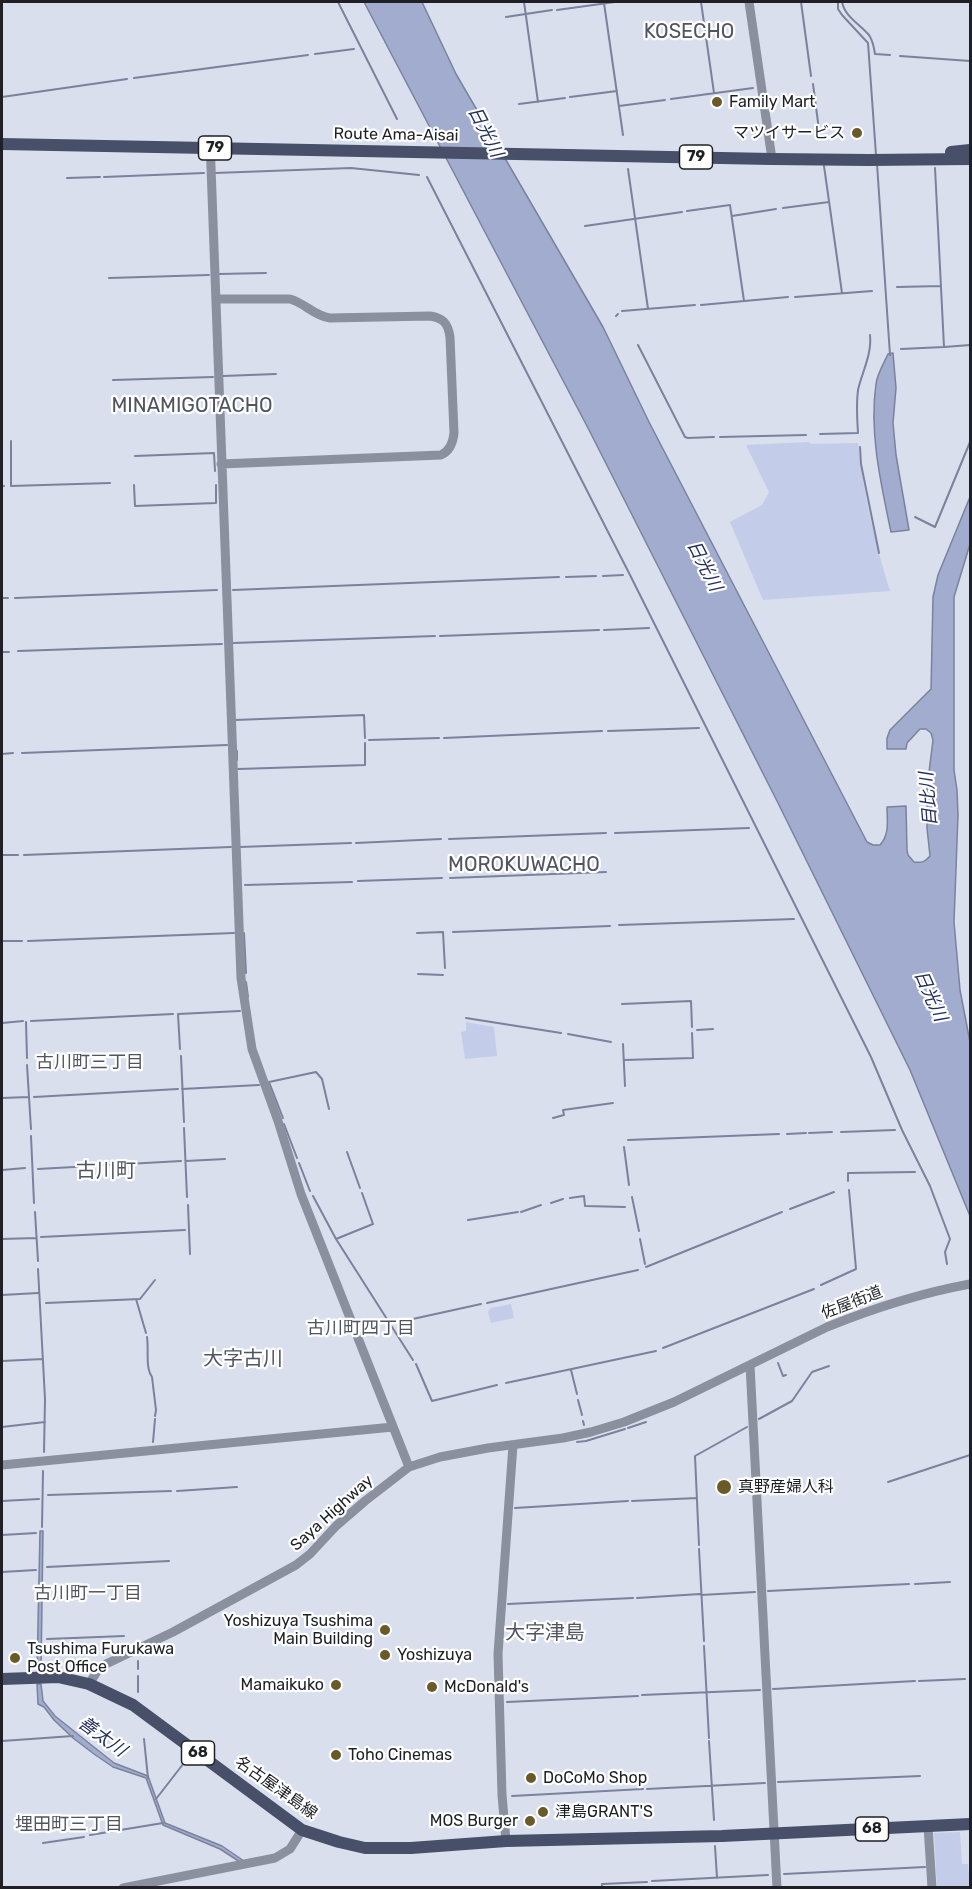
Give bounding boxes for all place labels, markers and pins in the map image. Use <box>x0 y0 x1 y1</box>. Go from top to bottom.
place label: Family Mart <box>729 92 815 112</box>
marker: Family Mart <box>710 95 724 109</box>
place label: マツイサービス <box>733 123 845 143</box>
marker: マツイサービス <box>850 126 864 140</box>
place label: 真野産婦人科 <box>738 1477 834 1497</box>
marker: 真野産婦人科 <box>715 1478 733 1496</box>
place label: Yoshizuya Tsushima Main Building <box>224 1611 373 1649</box>
marker: Yoshizuya Tsushima Main Building <box>378 1623 392 1637</box>
place label: Tsushima Furukawa Post Office <box>27 1639 174 1677</box>
place label: Yoshizuya <box>397 1645 472 1665</box>
marker: Yoshizuya <box>378 1648 392 1662</box>
marker: Tsushima Furukawa Post Office <box>8 1651 22 1665</box>
place label: Mamaikuko <box>241 1675 324 1695</box>
place label: McDonald's <box>444 1677 529 1697</box>
marker: Mamaikuko <box>329 1678 343 1692</box>
marker: McDonald's <box>425 1680 439 1694</box>
place label: Toho Cinemas <box>348 1745 452 1765</box>
marker: Toho Cinemas <box>329 1748 343 1762</box>
place label: DoCoMo Shop <box>543 1768 647 1788</box>
marker: DoCoMo Shop <box>524 1771 538 1785</box>
place label: 津島GRANT'S <box>555 1802 653 1822</box>
marker: 津島GRANT'S <box>536 1805 550 1819</box>
place label: MOS Burger <box>430 1811 518 1831</box>
marker: MOS Burger <box>523 1814 537 1828</box>

